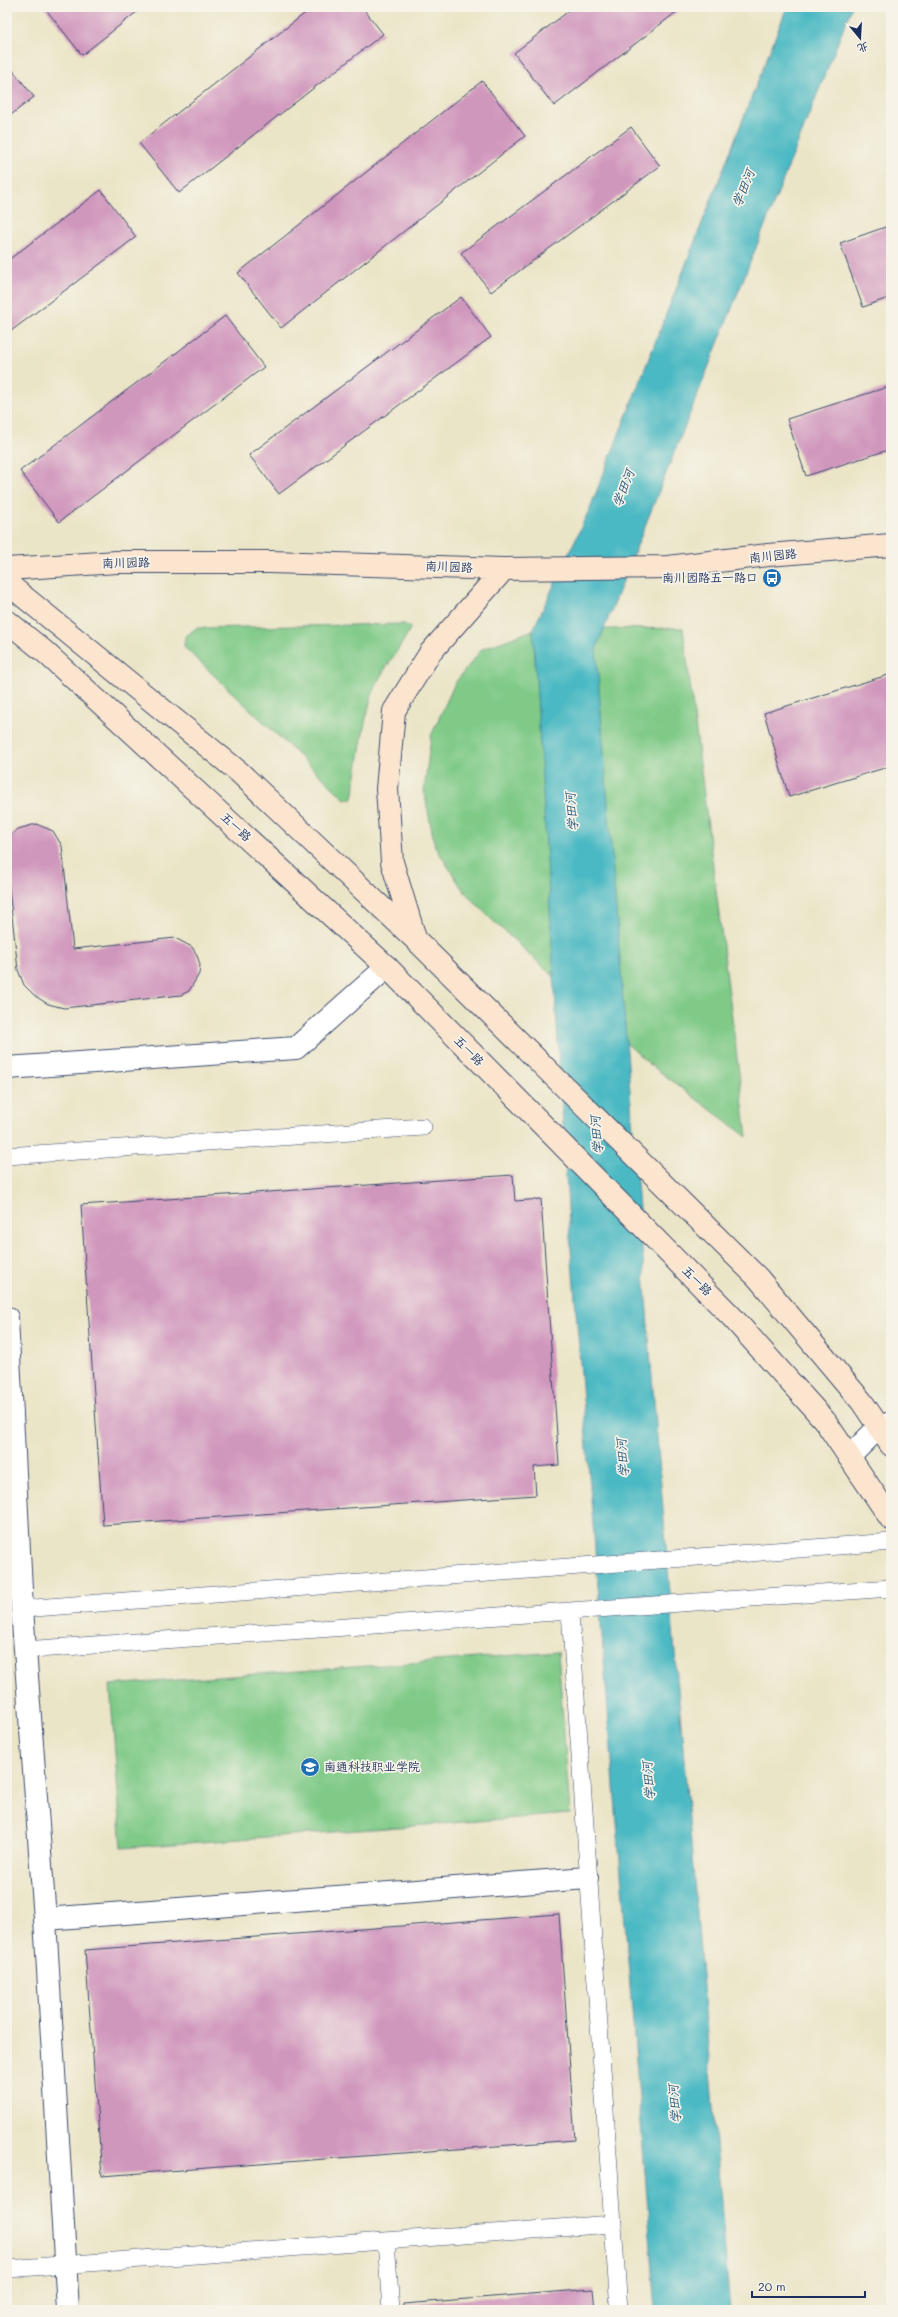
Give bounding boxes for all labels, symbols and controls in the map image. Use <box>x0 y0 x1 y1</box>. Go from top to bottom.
north arrow <box>840 18 880 58</box>
text: 北 <box>856 39 871 57</box>
water label: 学田河 <box>727 165 758 209</box>
water label: 学田河 <box>608 465 638 509</box>
street label: 南川园路 <box>748 545 798 565</box>
street label: 南川园路 <box>102 554 150 570</box>
street label: 南川园路 <box>425 557 473 575</box>
bus stop icon: 南川园路五一路口 <box>761 567 783 589</box>
place label: 南川园路五一路口 <box>662 569 758 585</box>
water label: 学田河 <box>560 790 581 832</box>
street label: 五一路 <box>218 808 255 844</box>
street label: 五一路 <box>451 1032 488 1069</box>
water label: 学田河 <box>585 1113 606 1155</box>
street label: 五一路 <box>679 1262 716 1299</box>
water label: 学田河 <box>611 1436 632 1478</box>
school or university icon: 南通科技职业学院 <box>299 1756 321 1778</box>
place label: 南通科技职业学院 <box>324 1758 420 1774</box>
water label: 学田河 <box>637 1759 658 1801</box>
water label: 学田河 <box>663 2082 684 2124</box>
scale bar <box>752 2273 865 2299</box>
text: 20 m <box>758 2278 786 2294</box>

